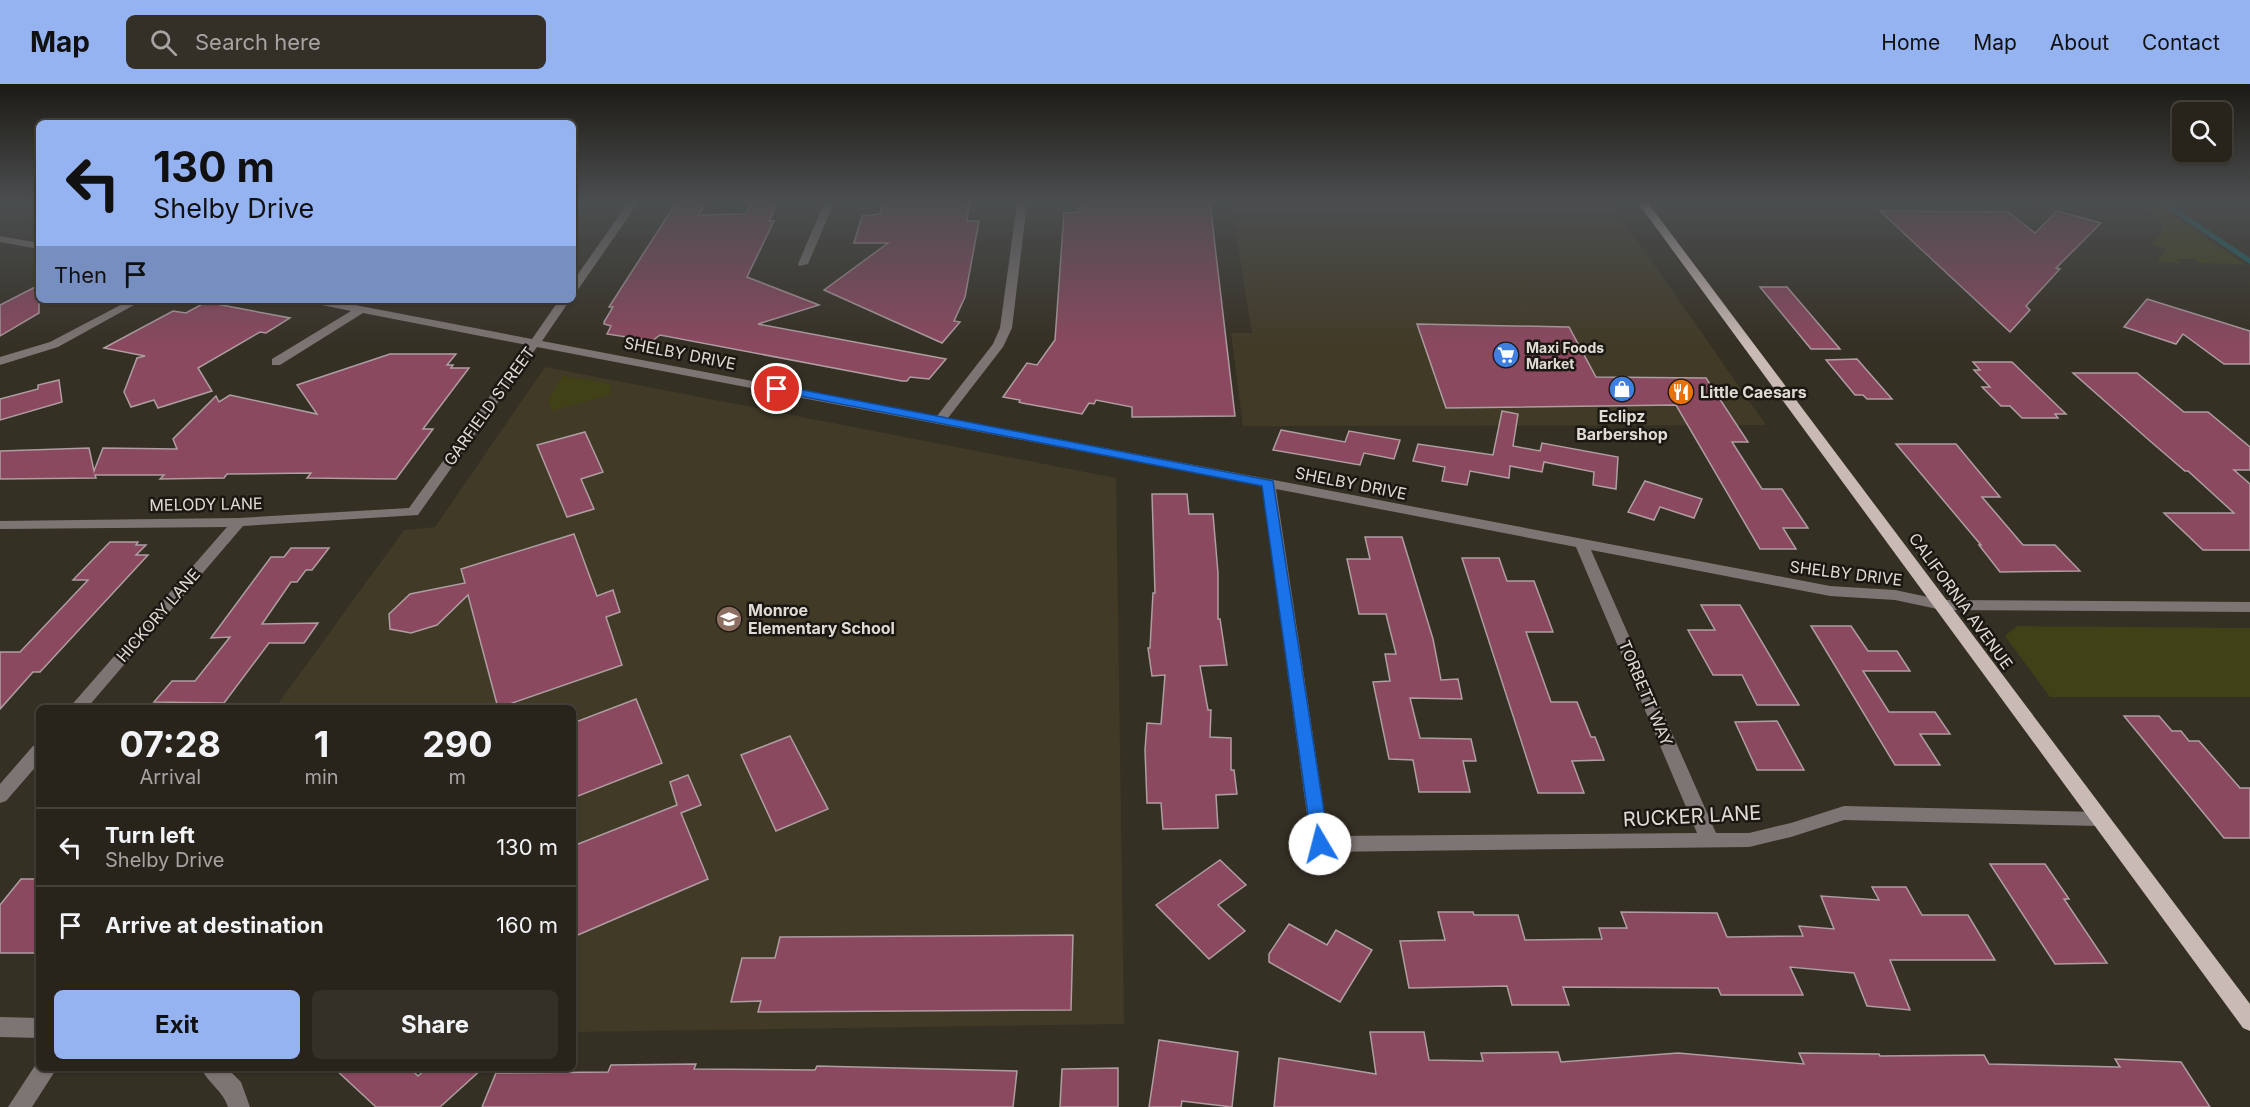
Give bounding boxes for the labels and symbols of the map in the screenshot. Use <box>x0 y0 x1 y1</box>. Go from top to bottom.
street label: SHELBY DRIVE <box>622 332 738 374</box>
place label: Maxi Foods Market <box>1526 339 1604 372</box>
supermarket icon: Maxi Foods Market <box>1491 340 1521 370</box>
street label: GARFIELD STREET <box>439 343 539 469</box>
pin <box>751 363 802 414</box>
shop icon: Eclipz Barbershop <box>1607 374 1637 404</box>
restaurant icon: Little Caesars <box>1666 377 1696 407</box>
place label: Little Caesars <box>1700 382 1807 402</box>
place label: Eclipz Barbershop <box>1576 406 1668 444</box>
street label: SHELBY DRIVE <box>1293 462 1409 504</box>
street label: MELODY LANE <box>149 493 263 515</box>
street label: CALIFORNIA AVENUE <box>1905 529 2017 673</box>
street label: SHELBY DRIVE <box>1788 556 1904 590</box>
street label: HICKORY LANE <box>112 564 204 666</box>
place label: Monroe Elementary School <box>748 600 895 638</box>
school or university icon: Monroe Elementary School <box>714 604 744 634</box>
street label: TORBETT WAY <box>1615 637 1677 749</box>
street label: RUCKER LANE <box>1622 800 1762 832</box>
position arrow <box>1288 812 1352 876</box>

